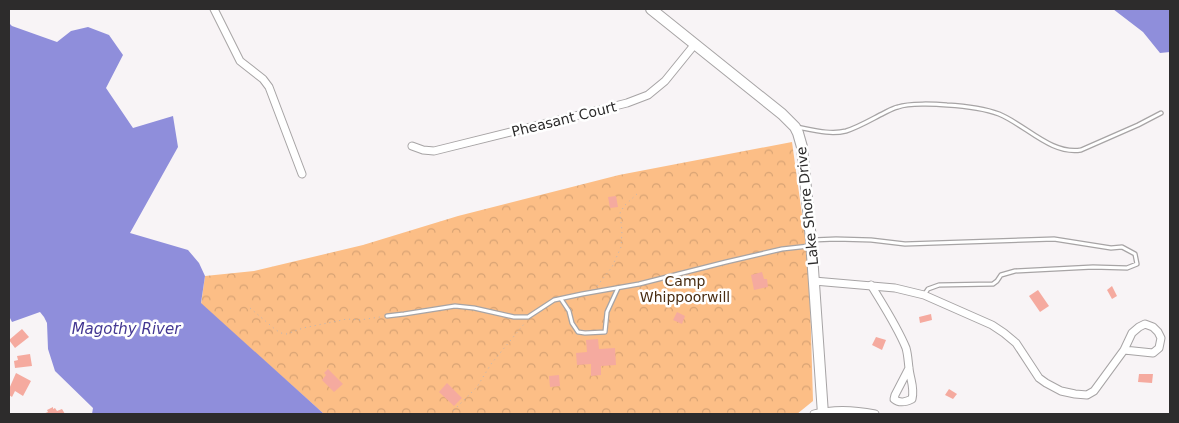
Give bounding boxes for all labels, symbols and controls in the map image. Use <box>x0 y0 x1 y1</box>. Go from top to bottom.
street label: Pheasant Court <box>510 98 619 140</box>
street label: Lake Shore Drive <box>793 146 821 266</box>
park label: Camp Whippoorwill <box>640 273 730 305</box>
water label: Magothy River <box>72 320 181 338</box>

